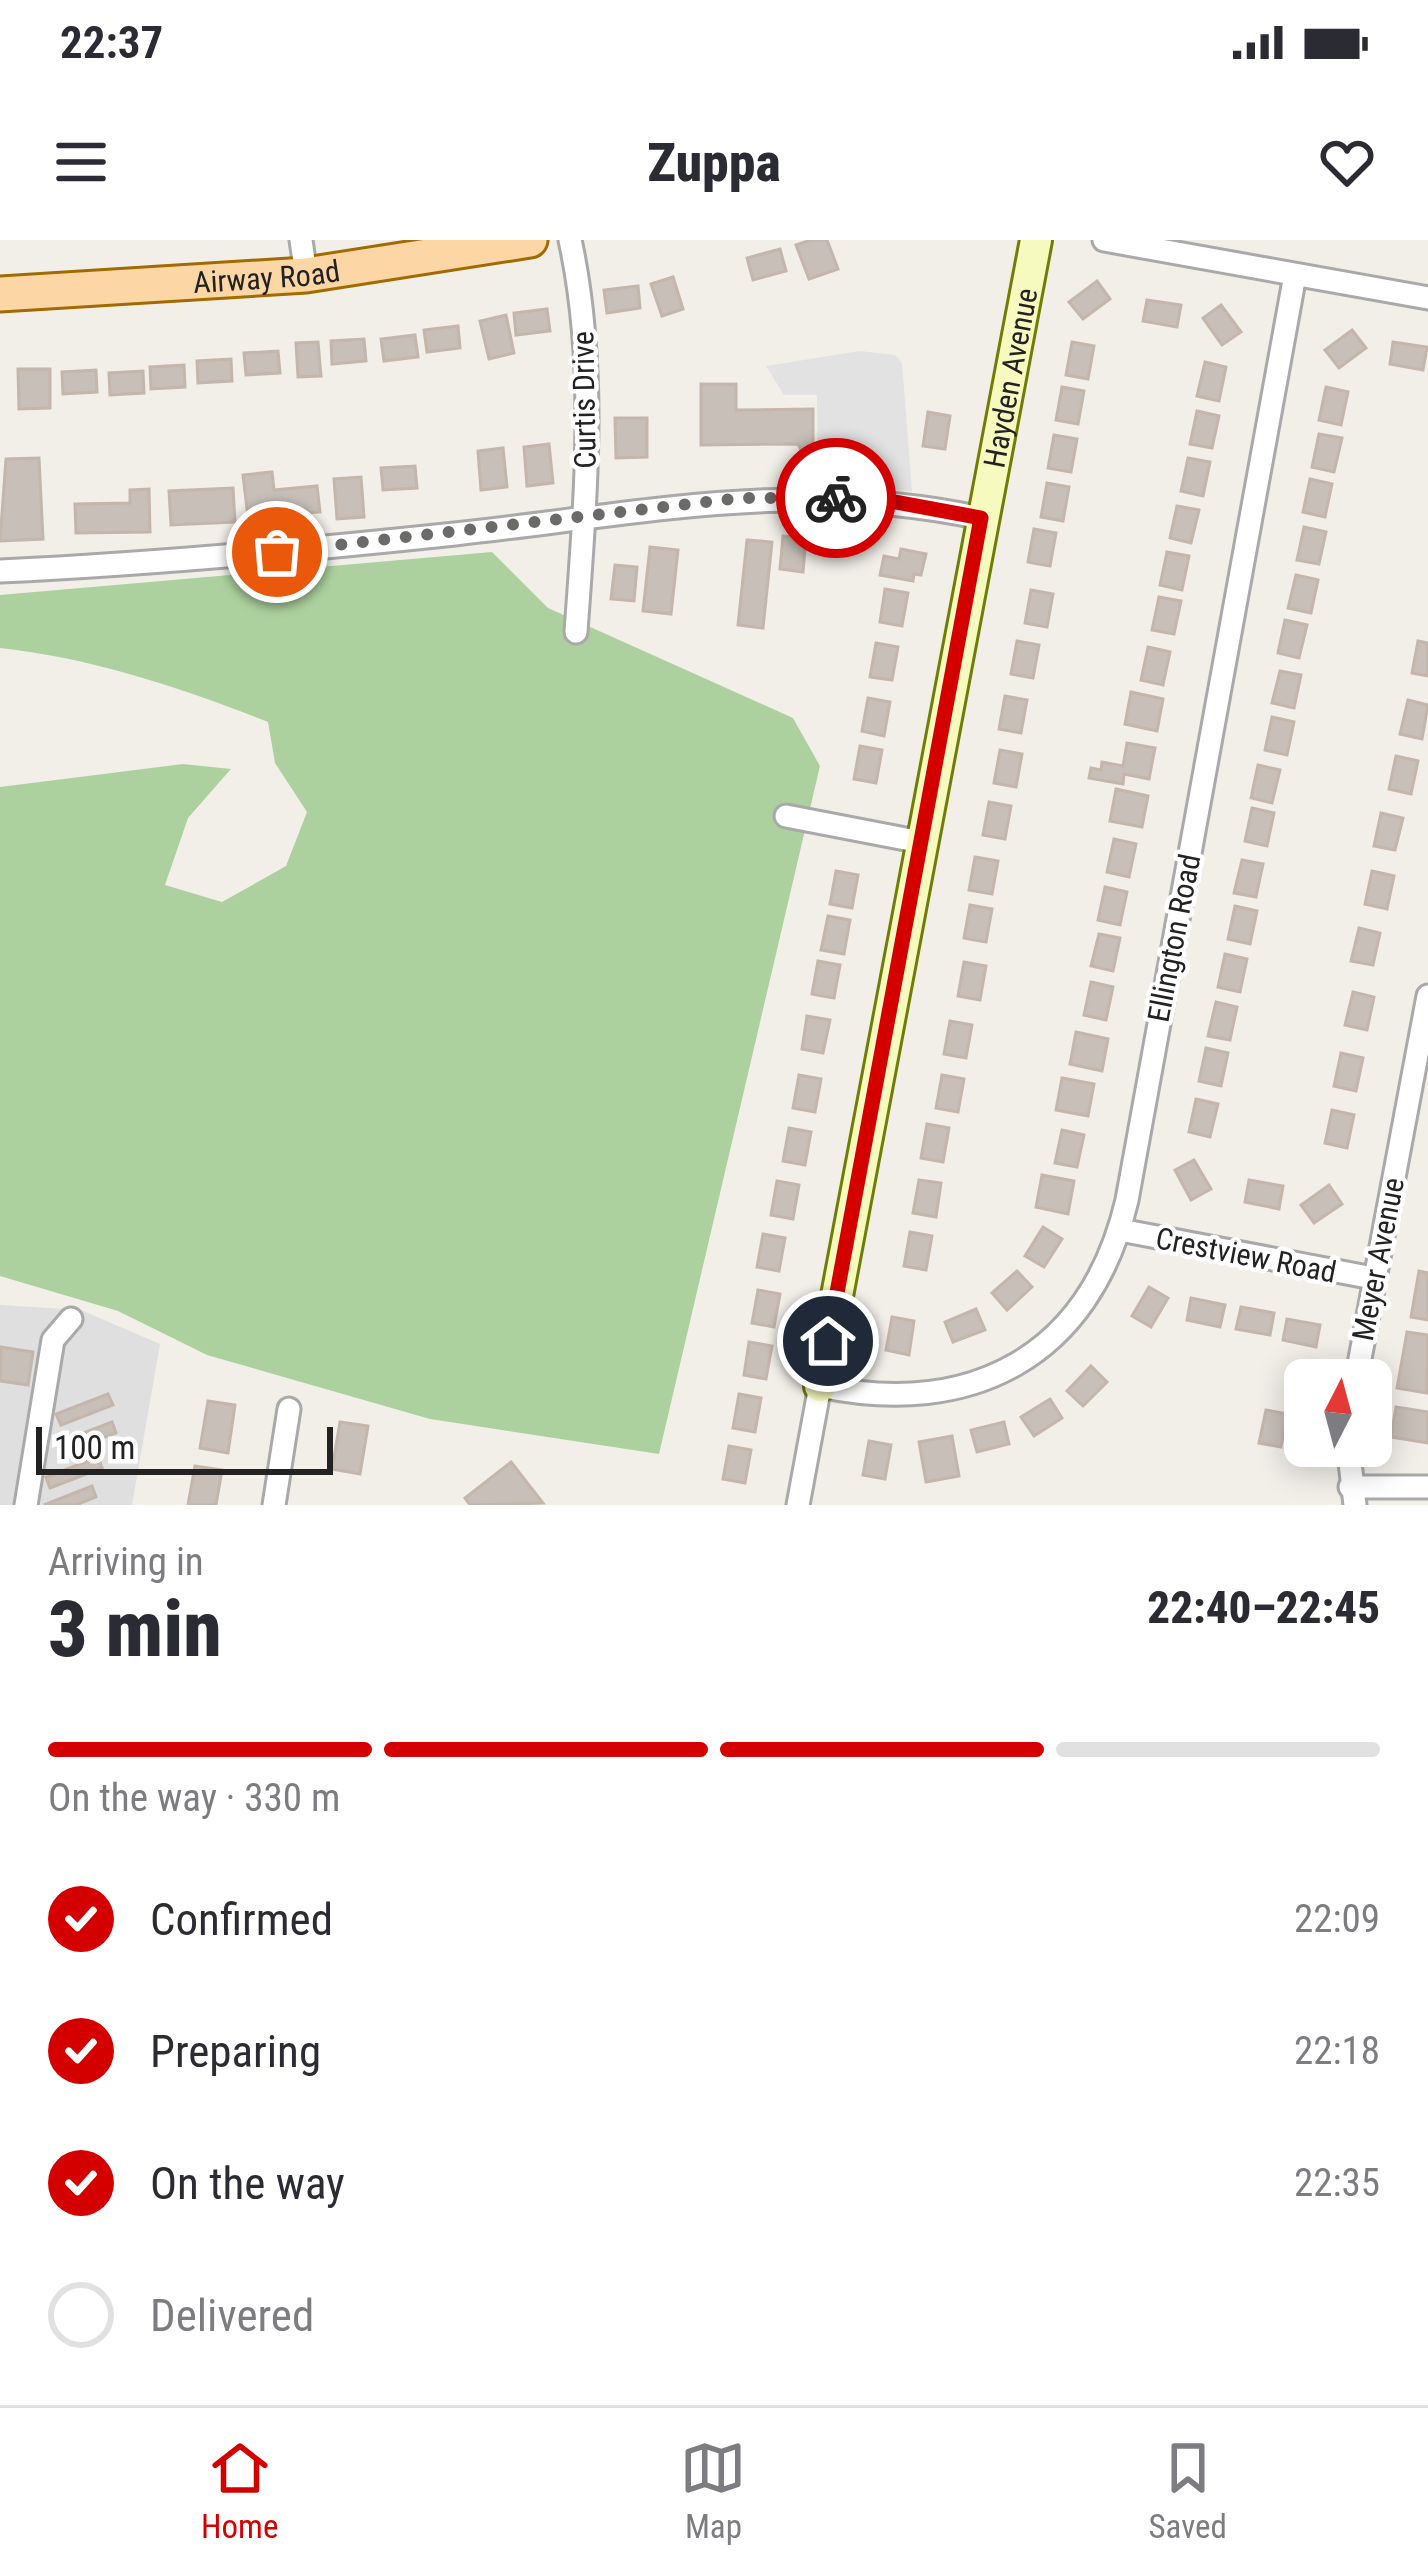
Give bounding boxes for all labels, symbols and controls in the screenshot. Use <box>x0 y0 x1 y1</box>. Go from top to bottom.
text: 22:37 <box>60 16 163 69</box>
icon: menu <box>48 129 114 195</box>
icon: heart <box>1314 129 1380 195</box>
text: Zuppa <box>647 131 781 194</box>
street label: Airway Road <box>192 252 342 299</box>
street label: Hayden Avenue <box>976 285 1044 470</box>
street label: Curtis Drive <box>565 331 603 469</box>
courier <box>776 438 896 558</box>
icon: bike <box>803 465 869 531</box>
pin <box>226 501 328 603</box>
icon: bag <box>244 519 310 585</box>
street label: Ellington Road <box>1141 851 1207 1025</box>
street label: Meyer Avenue <box>1345 1175 1411 1343</box>
street label: Crestview Road <box>1153 1220 1339 1290</box>
pin <box>777 1290 879 1392</box>
icon: home <box>795 1308 861 1374</box>
north arrow <box>1284 1359 1392 1467</box>
map controls <box>1284 1359 1392 1467</box>
scale bar <box>36 1421 333 1474</box>
text: 100 m <box>54 1428 135 1467</box>
text: Arriving in <box>48 1539 204 1585</box>
text: 22:40–22:45 <box>1147 1581 1380 1634</box>
text: 3 min <box>48 1584 222 1675</box>
text: On the way · 330 m <box>48 1775 340 1821</box>
icon: check <box>48 1886 114 1952</box>
text: Confirmed <box>150 1893 333 1946</box>
text: 22:09 <box>1294 1896 1380 1942</box>
icon: check <box>48 2018 114 2084</box>
text: Preparing <box>150 2025 321 2078</box>
text: 22:18 <box>1294 2028 1380 2074</box>
icon: check <box>48 2150 114 2216</box>
text: On the way <box>150 2157 345 2210</box>
text: 22:35 <box>1294 2160 1380 2206</box>
text: Delivered <box>150 2289 314 2342</box>
tab: Home <box>201 2435 278 2546</box>
tab: Map <box>680 2435 746 2546</box>
tab: Saved <box>1149 2435 1227 2546</box>

